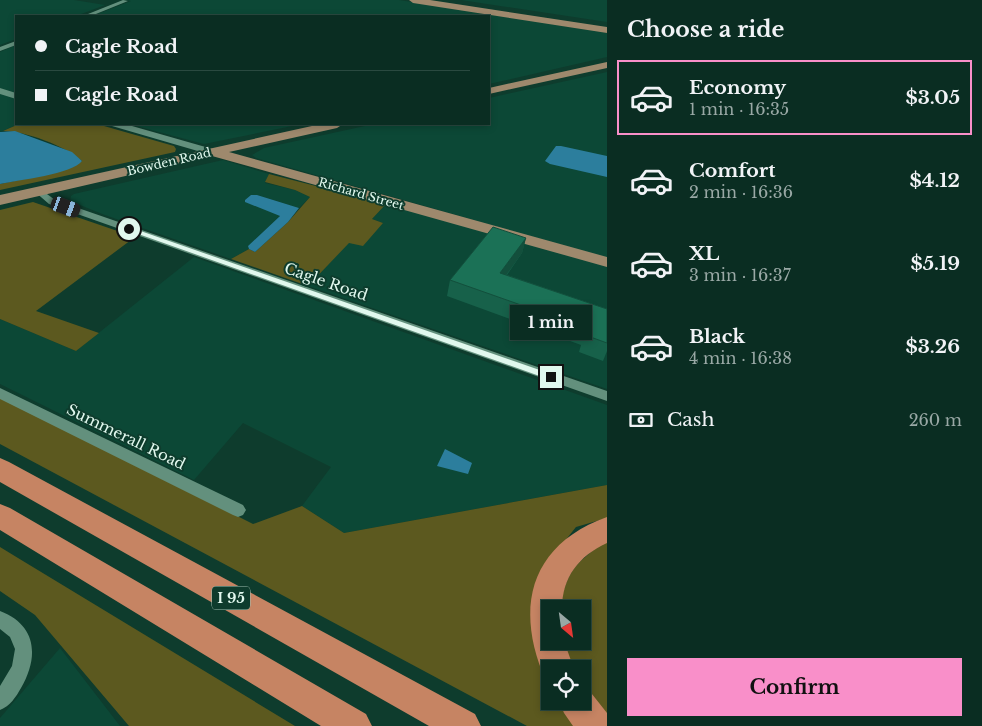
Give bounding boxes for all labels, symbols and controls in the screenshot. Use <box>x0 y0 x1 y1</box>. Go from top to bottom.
text: Choose a ride <box>627 16 784 43</box>
text: Cagle Road <box>65 35 178 58</box>
icon: car <box>629 75 674 120</box>
text: Economy <box>689 76 786 99</box>
text: Cagle Road <box>65 83 178 106</box>
text: $3.05 <box>905 86 960 109</box>
text: 1 min · 16:35 <box>689 99 789 119</box>
street label: Bowden Road <box>126 145 212 178</box>
icon: car <box>629 158 674 203</box>
text: Comfort <box>689 159 776 182</box>
text: $4.12 <box>910 169 960 192</box>
street label: Richard Street <box>317 174 406 213</box>
text: 2 min · 16:36 <box>689 182 793 202</box>
car <box>49 195 82 219</box>
route start <box>118 218 140 240</box>
icon: car <box>629 241 674 286</box>
text: XL <box>689 242 719 265</box>
text: $5.19 <box>910 252 960 275</box>
street label: Cagle Road <box>282 258 370 305</box>
text: 3 min · 16:37 <box>689 265 791 285</box>
callout: 1 min <box>510 304 592 340</box>
text: 1 min <box>528 312 574 332</box>
icon: car <box>629 324 674 369</box>
text: Black <box>689 325 745 348</box>
text: $3.26 <box>906 335 960 358</box>
text: 4 min · 16:38 <box>689 348 792 368</box>
route end <box>540 366 562 388</box>
street label: Summerall Road <box>64 400 189 474</box>
icon: cash <box>627 406 655 434</box>
text: Cash <box>667 408 714 431</box>
text: 260 m <box>909 410 962 430</box>
road number: I 95 <box>212 586 250 610</box>
north arrow <box>541 600 591 650</box>
map controls <box>541 600 591 710</box>
button: Confirm <box>627 658 962 716</box>
button: locate <box>541 660 591 710</box>

